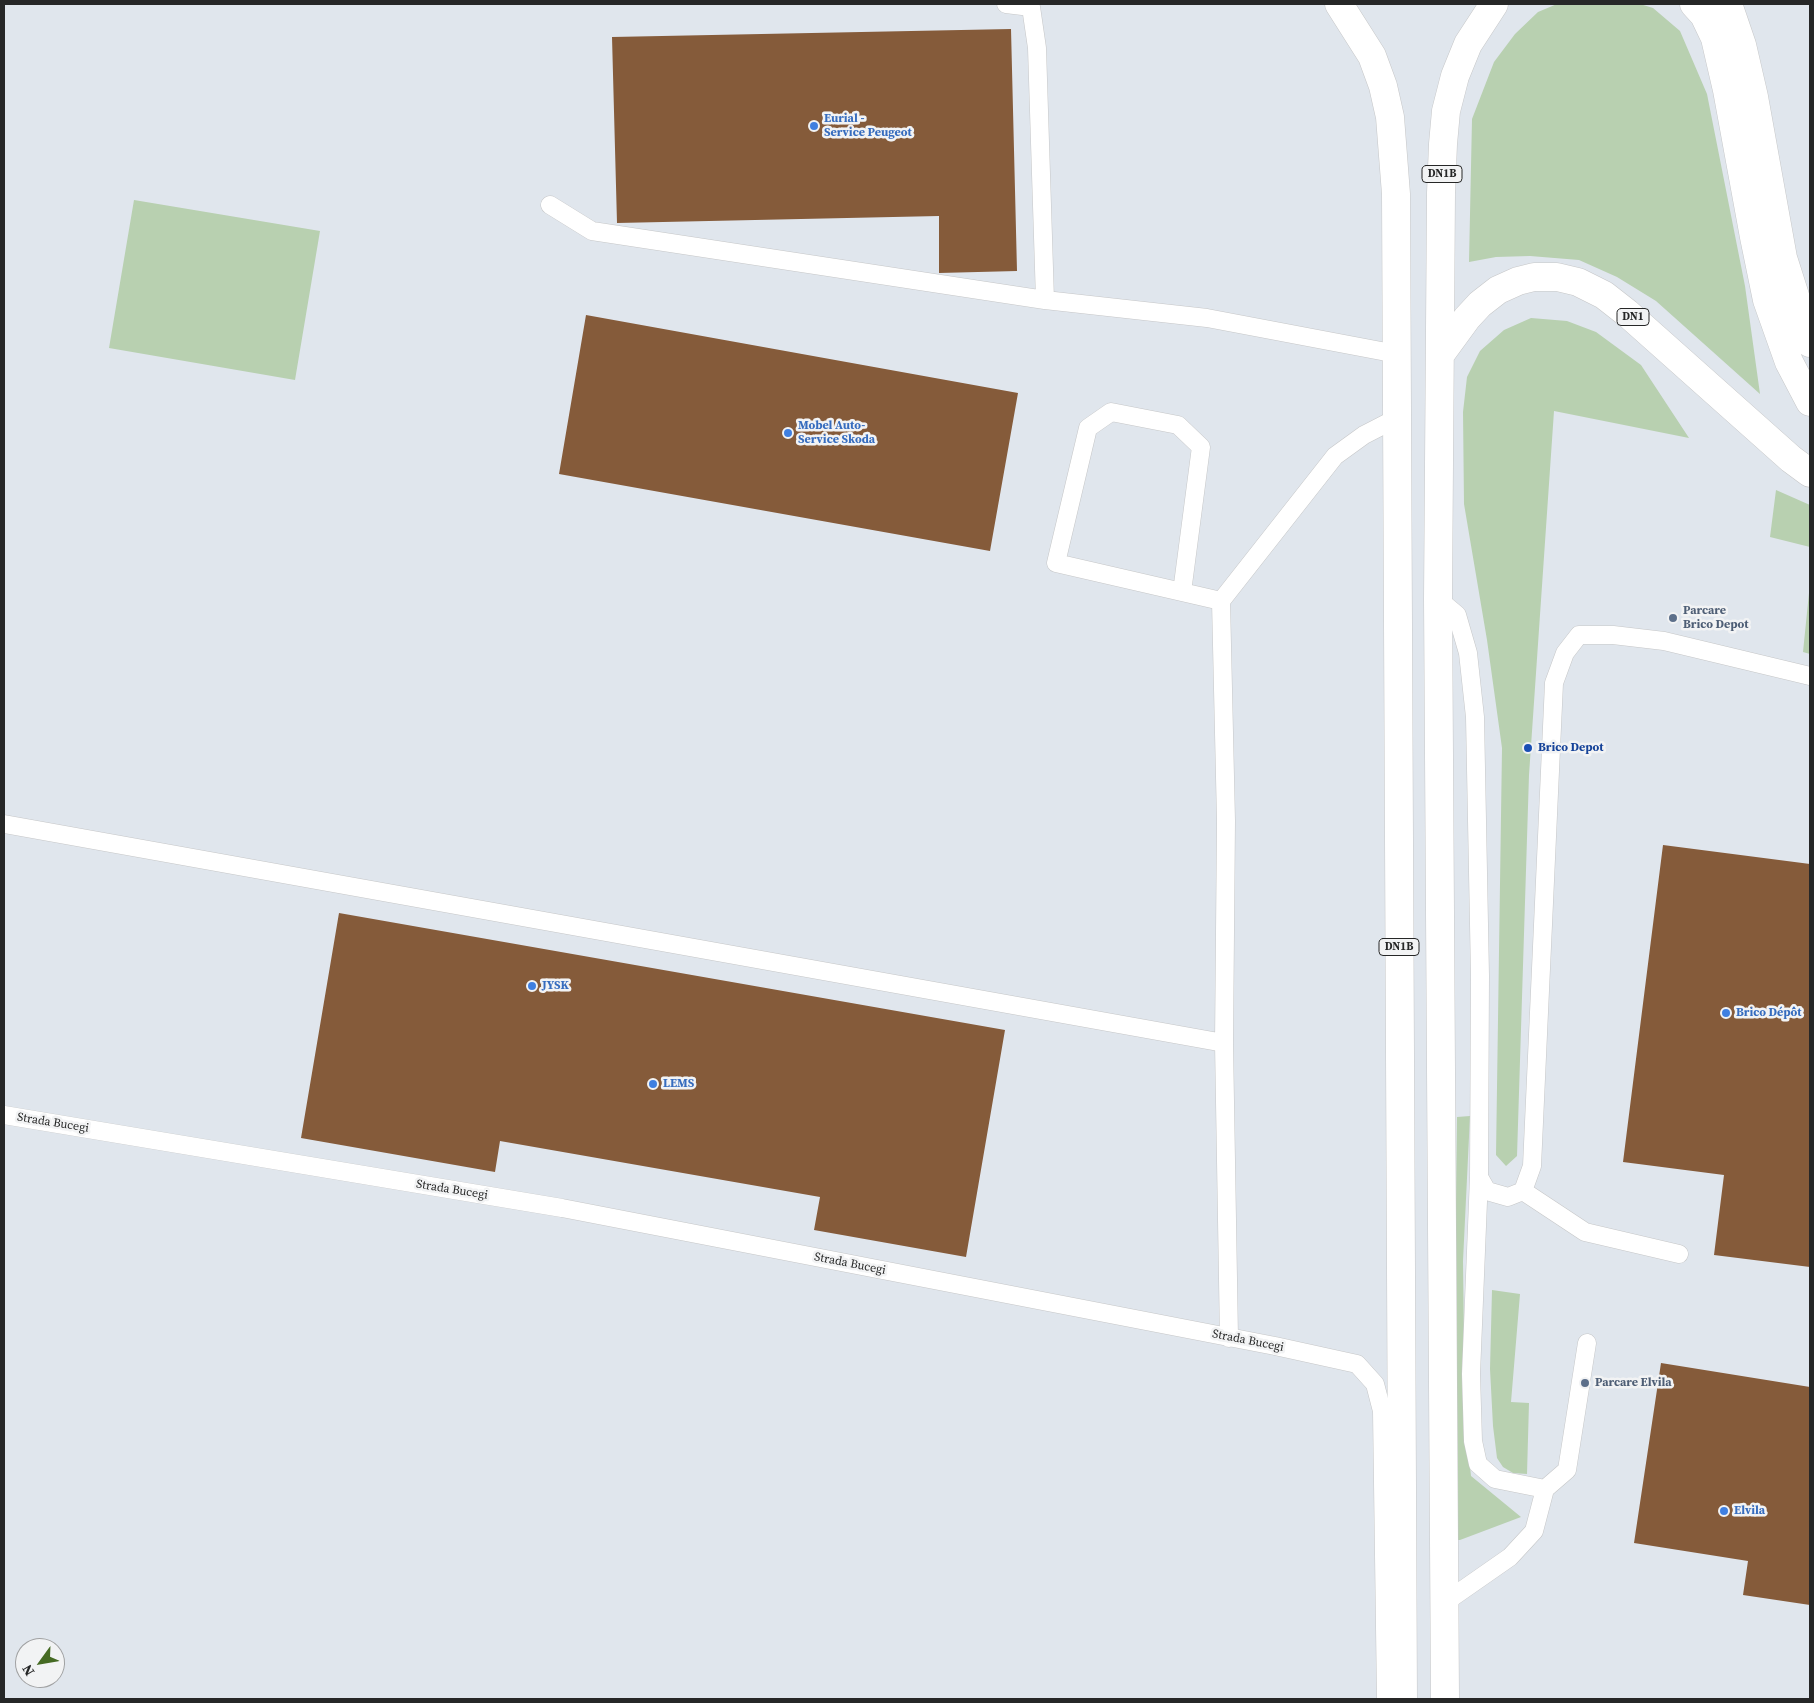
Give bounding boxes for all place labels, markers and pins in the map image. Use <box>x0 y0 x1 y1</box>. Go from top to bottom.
place label: Eurial - Service Peugeot <box>824 112 912 140</box>
marker: Eurial - Service Peugeot <box>808 120 820 132</box>
place label: Mobel Auto- Service Skoda <box>798 419 875 447</box>
marker: Mobel Auto- Service Skoda <box>782 427 794 439</box>
place label: Parcare Brico Depot <box>1683 604 1749 632</box>
marker: Parcare Brico Depot <box>1667 612 1679 624</box>
place label: Brico Depot <box>1538 741 1604 755</box>
marker: Brico Depot <box>1522 742 1534 754</box>
place label: JYSK <box>542 979 569 993</box>
marker: JYSK <box>526 980 538 992</box>
place label: Brico Dépôt <box>1736 1006 1802 1020</box>
marker: Brico Dépôt <box>1720 1007 1732 1019</box>
place label: LEMS <box>663 1077 694 1091</box>
marker: LEMS <box>647 1078 659 1090</box>
place label: Parcare Elvila <box>1595 1376 1672 1390</box>
marker: Parcare Elvila <box>1579 1377 1591 1389</box>
place label: Elvila <box>1734 1504 1765 1518</box>
marker: Elvila <box>1718 1505 1730 1517</box>

